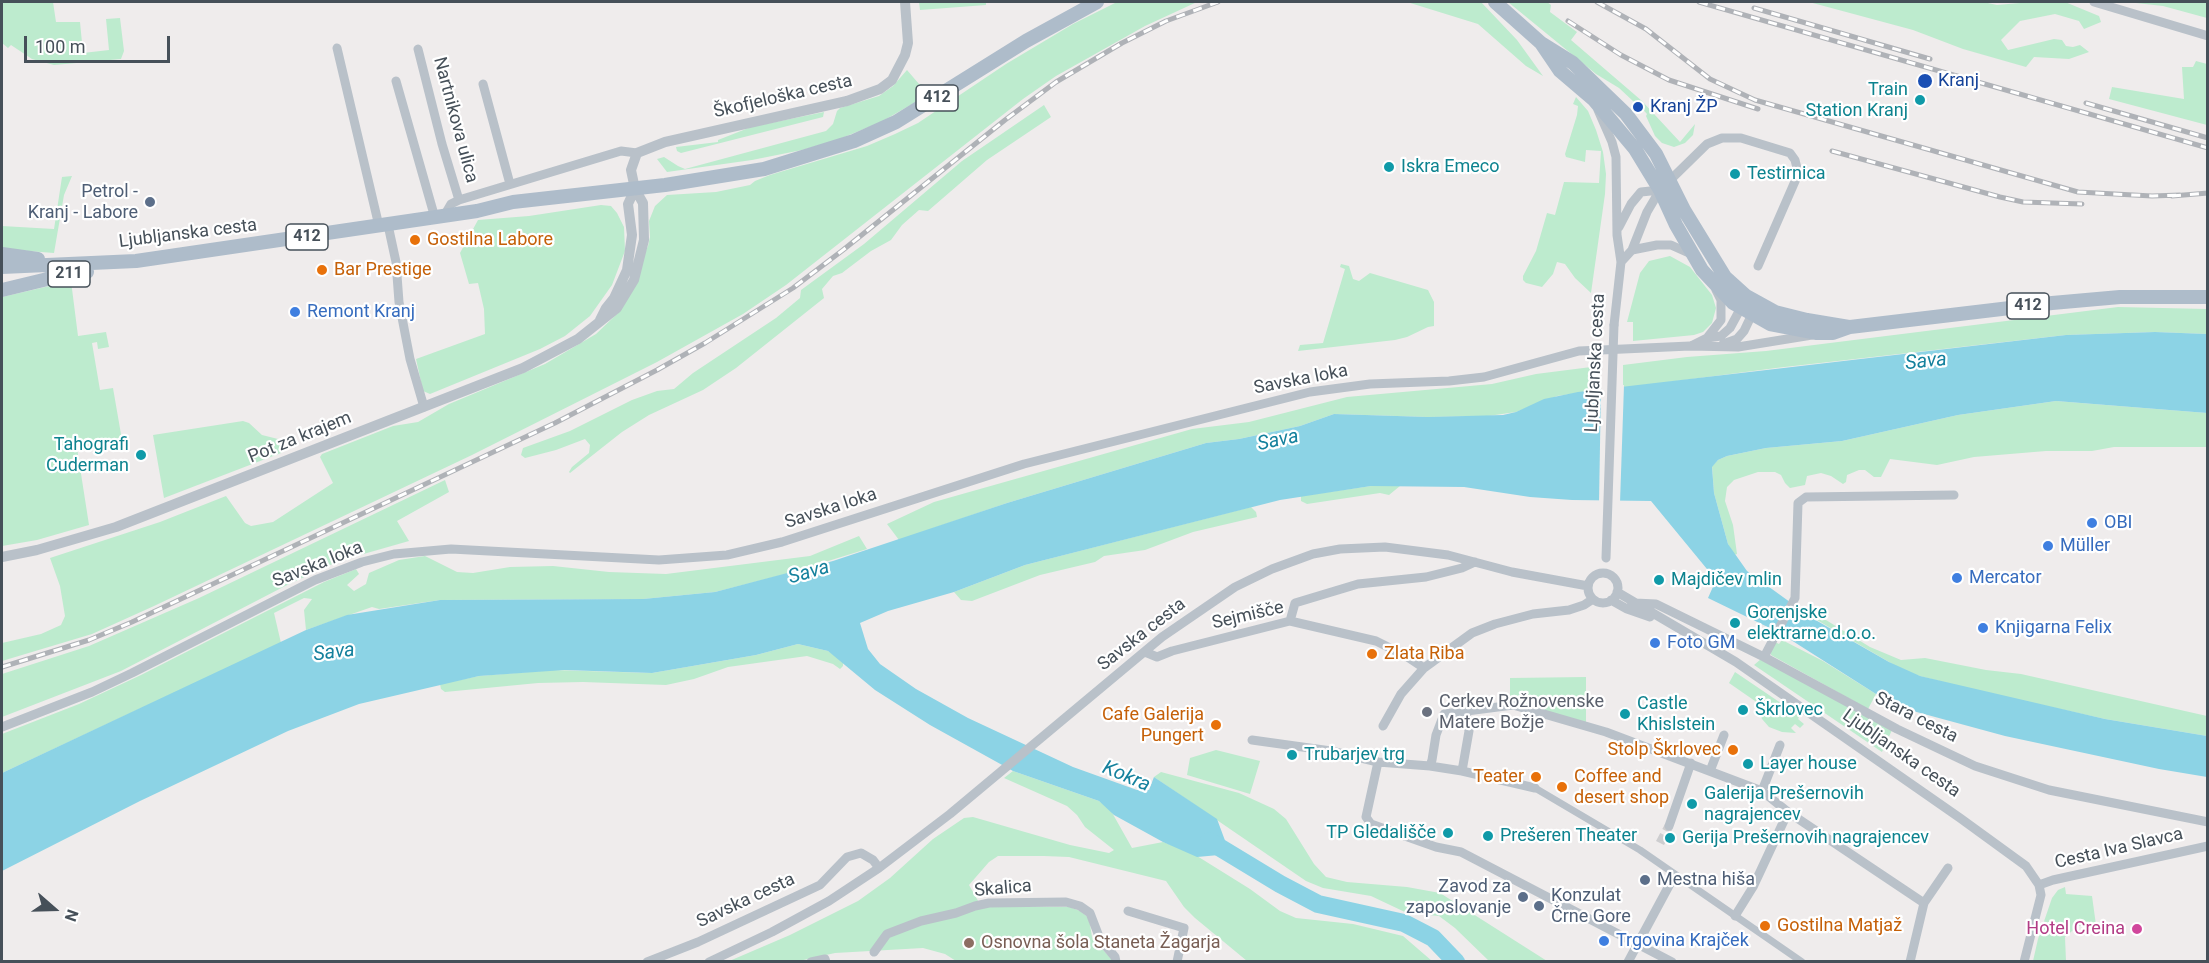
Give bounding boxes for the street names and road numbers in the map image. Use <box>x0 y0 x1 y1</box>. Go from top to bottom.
street label: Nartnikova ulica <box>428 55 482 185</box>
street label: Škofjeloška cesta <box>712 71 854 123</box>
road number: 412 <box>916 85 958 111</box>
street label: Ljubljanska cesta <box>118 215 258 253</box>
road number: 412 <box>286 224 328 250</box>
road number: 211 <box>48 261 90 287</box>
street label: Ljubljanska cesta <box>1582 293 1610 433</box>
road number: 412 <box>2007 293 2049 319</box>
street label: Savska loka <box>1252 360 1350 400</box>
street label: Pot za krajem <box>245 408 355 468</box>
street label: Savska loka <box>782 484 880 534</box>
street label: Savska loka <box>270 537 366 593</box>
street label: Savska cesta <box>1094 594 1190 676</box>
street label: Sejmišče <box>1210 597 1286 635</box>
street label: Stara cesta <box>1871 688 1961 748</box>
street label: Ljubljanska cesta <box>1838 705 1964 803</box>
street label: Cesta Iva Slavca <box>2053 824 2185 874</box>
street label: Savska cesta <box>694 869 798 933</box>
street label: Skalica <box>973 876 1033 902</box>

